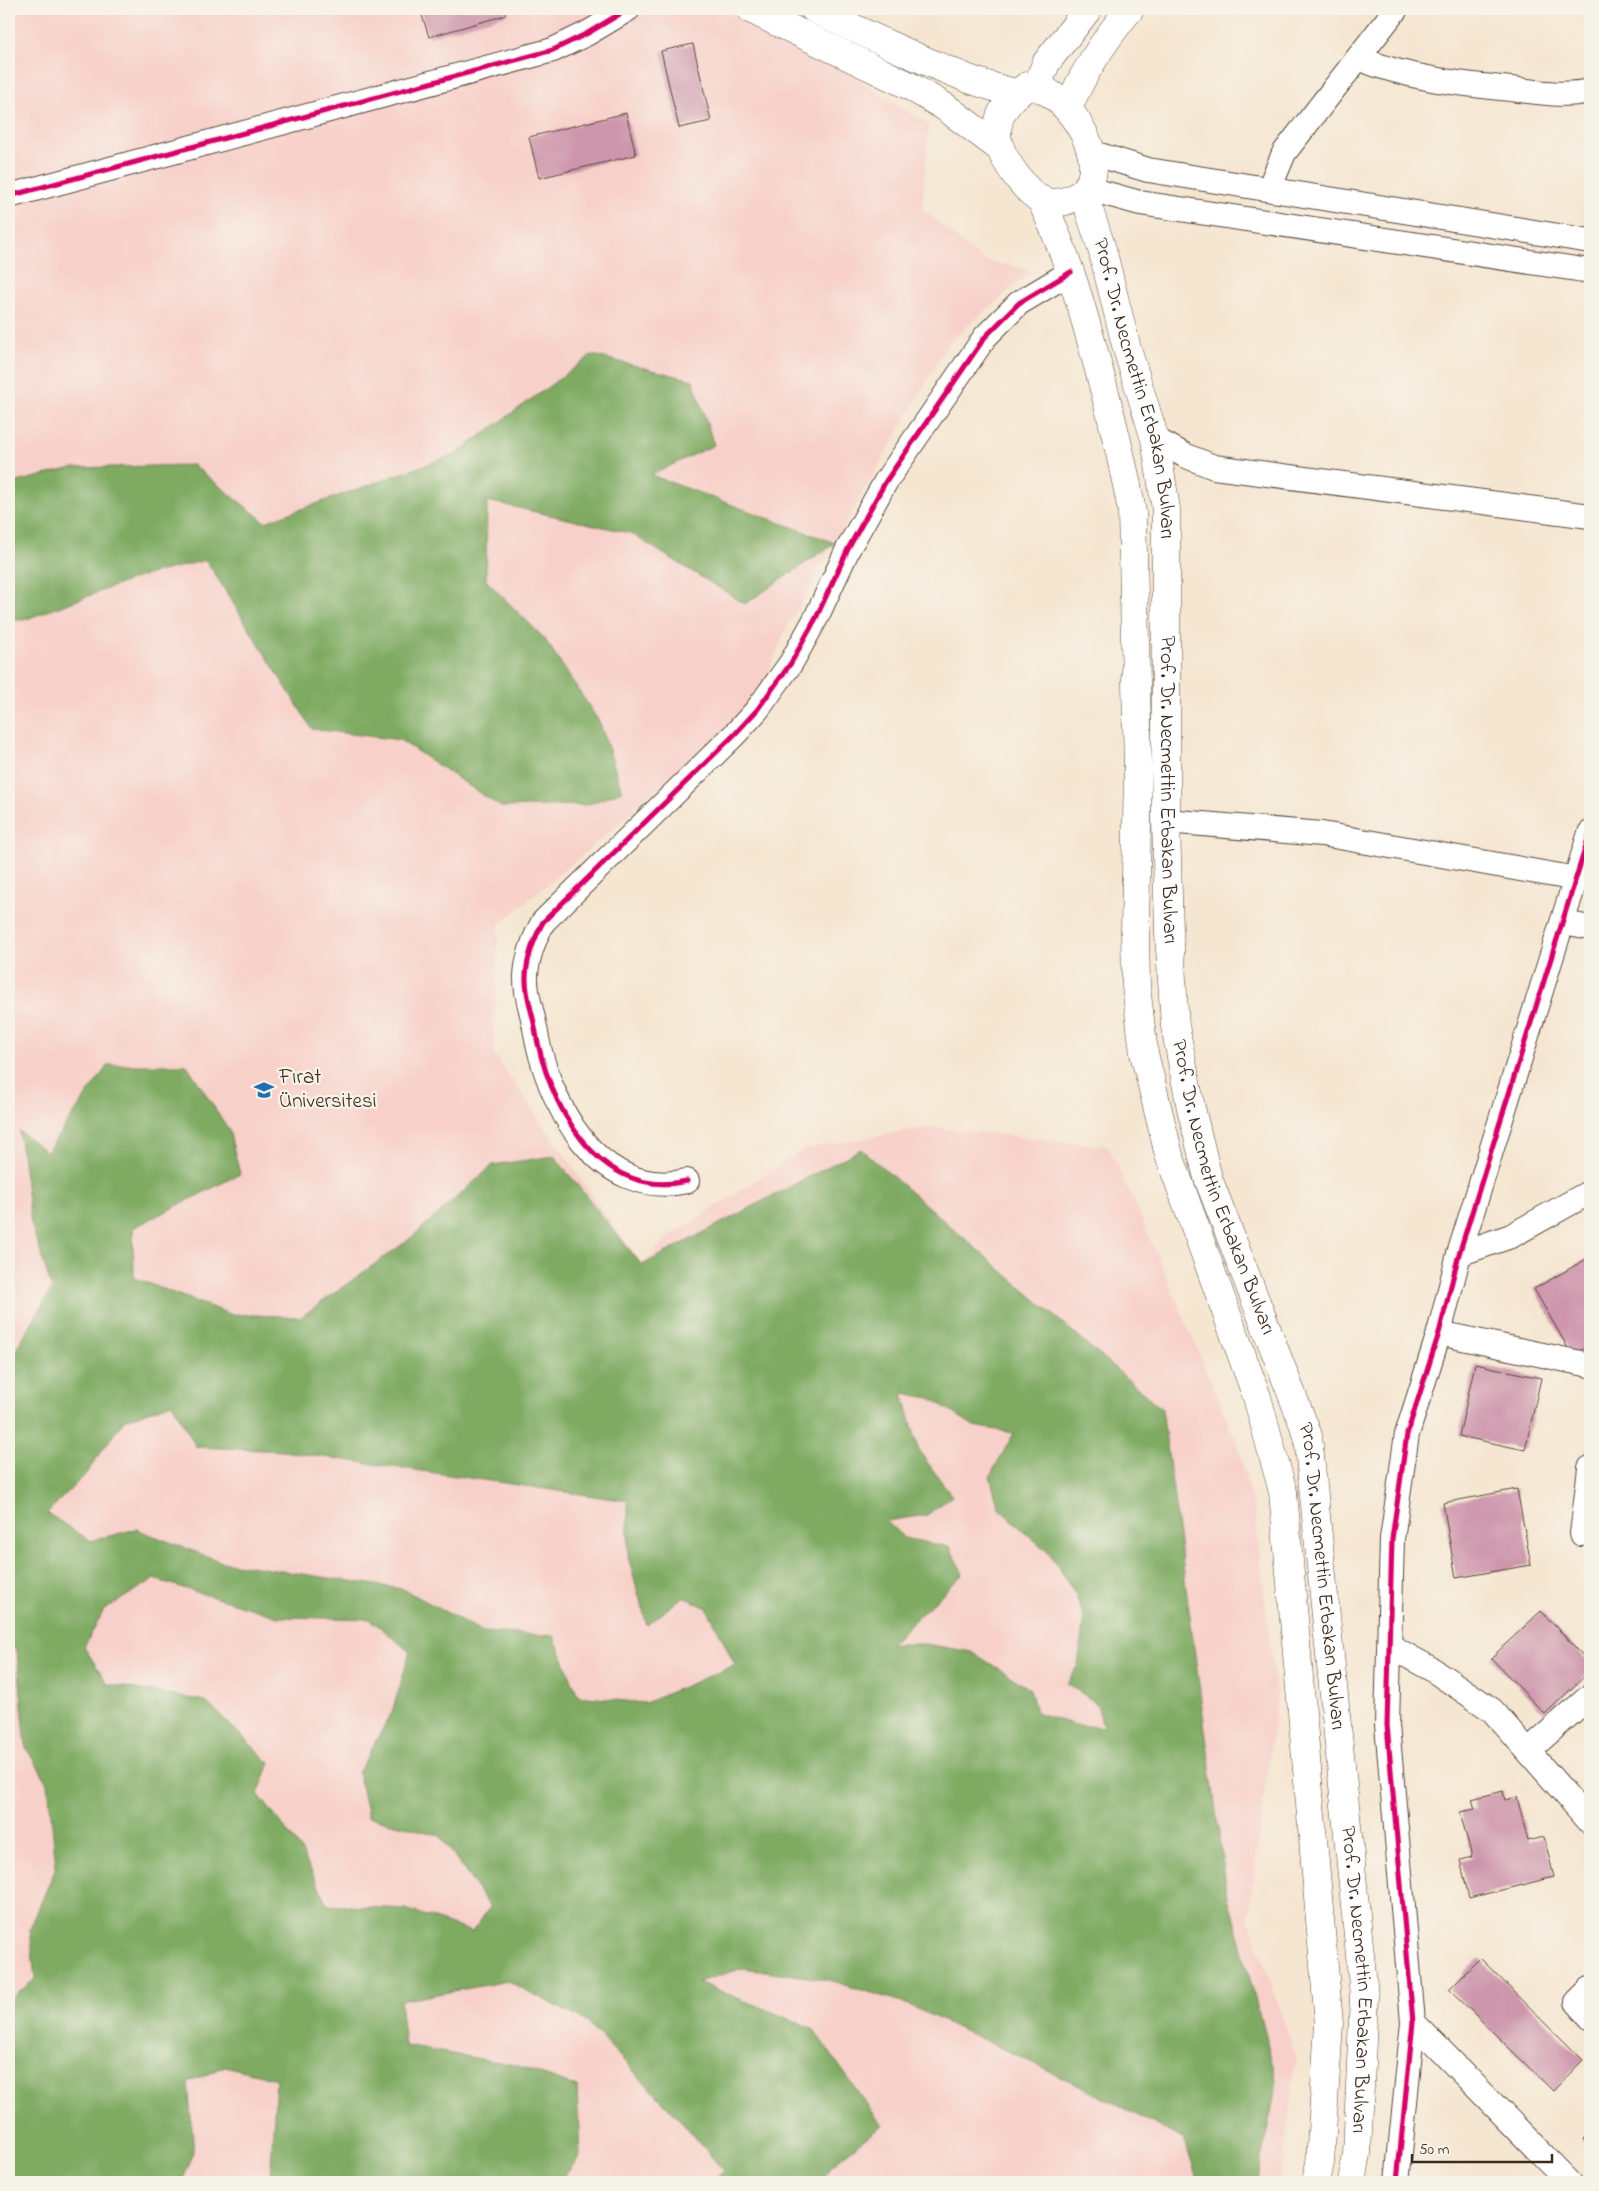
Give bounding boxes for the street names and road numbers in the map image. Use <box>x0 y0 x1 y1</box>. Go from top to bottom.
street label: Prof. Dr. Necmettin Erbakan Bulvarı <box>1084 234 1181 539</box>
street label: Prof. Dr. Necmettin Erbakan Bulvarı <box>1151 635 1185 945</box>
street label: Prof. Dr. Necmettin Erbakan Bulvarı <box>1163 1037 1282 1339</box>
street label: Prof. Dr. Necmettin Erbakan Bulvarı <box>1289 1418 1352 1731</box>
street label: Prof. Dr. Necmettin Erbakan Bulvarı <box>1332 1825 1379 2134</box>

